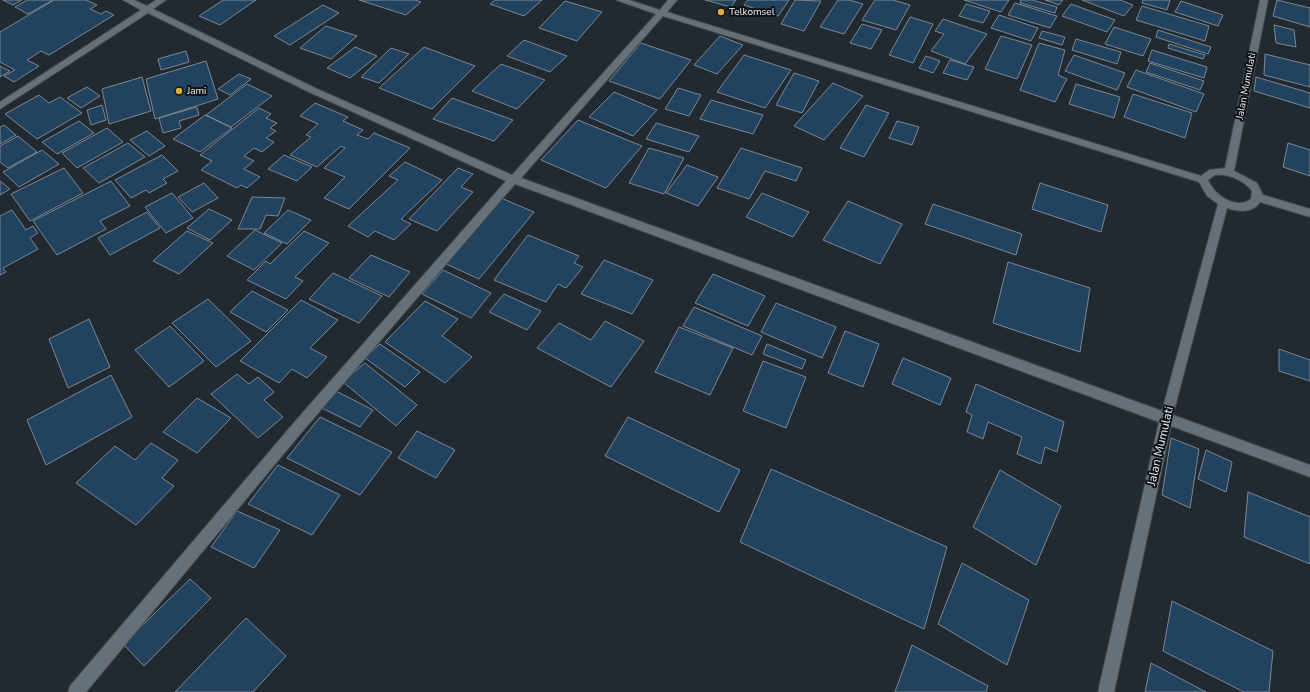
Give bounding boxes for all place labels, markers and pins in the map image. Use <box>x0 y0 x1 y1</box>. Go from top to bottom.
place label: Telkomsel <box>729 5 775 19</box>
marker: Telkomsel <box>716 7 726 17</box>
place label: Jami <box>186 84 206 98</box>
marker: Jami <box>174 86 184 96</box>

